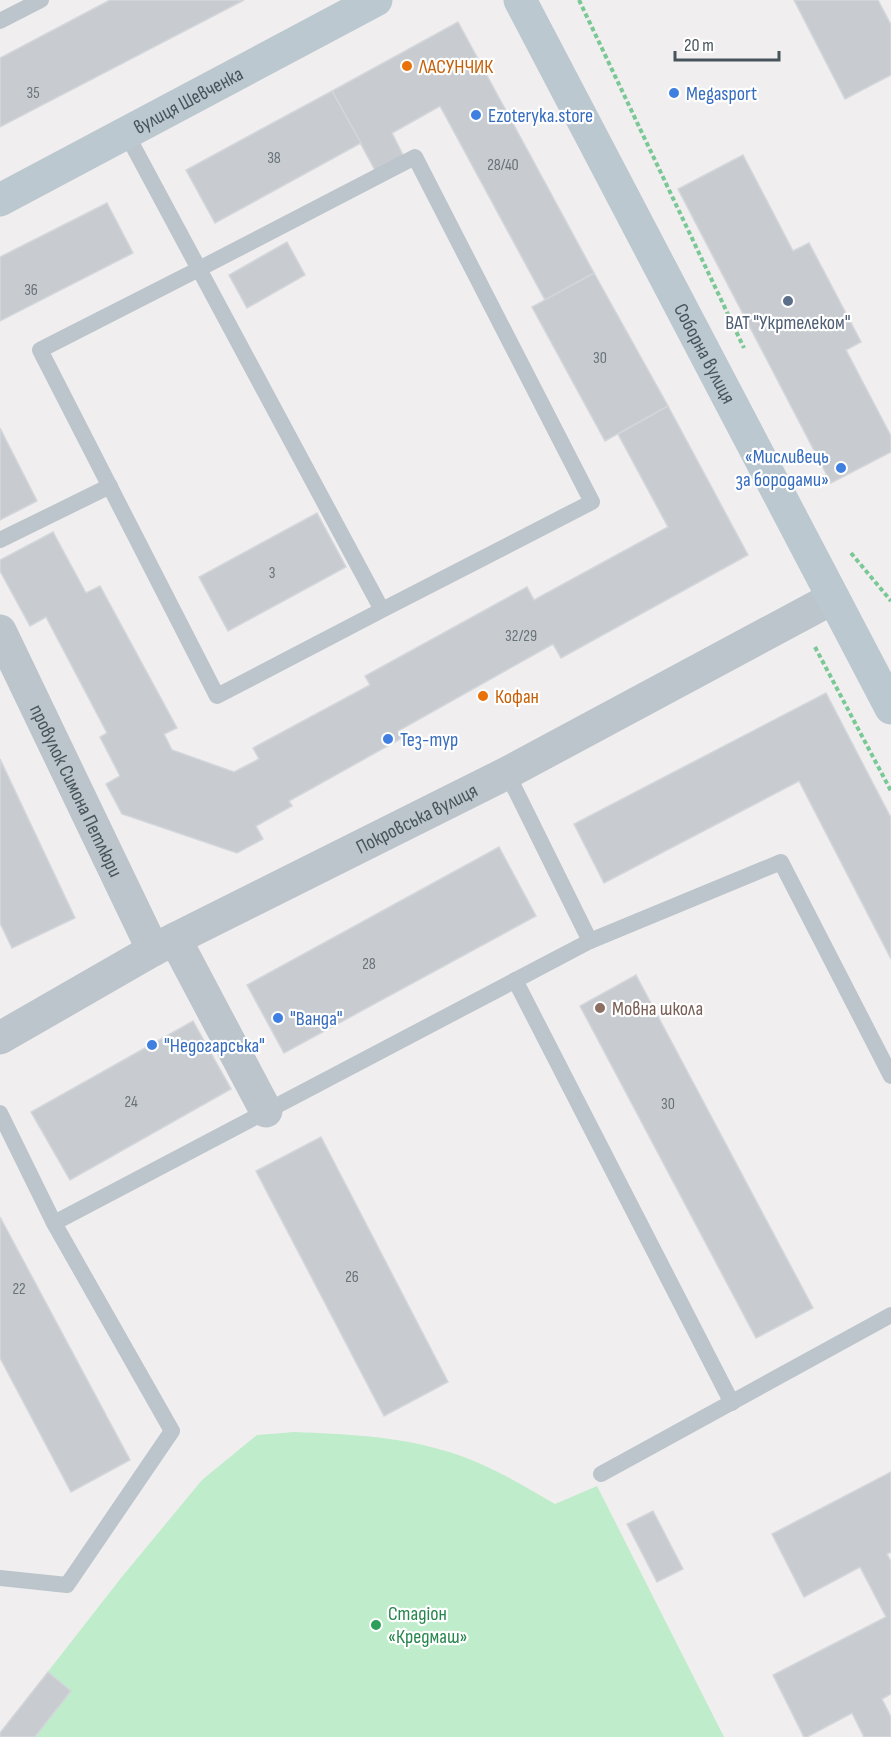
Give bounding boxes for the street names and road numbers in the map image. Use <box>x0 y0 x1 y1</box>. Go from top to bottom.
street label: вулиця Шевченка <box>130 62 247 140</box>
street label: Соборна вулиця <box>668 300 740 408</box>
street label: провулок Симона Петлюри <box>24 701 127 881</box>
street label: Покровська вулиця <box>352 779 482 860</box>

